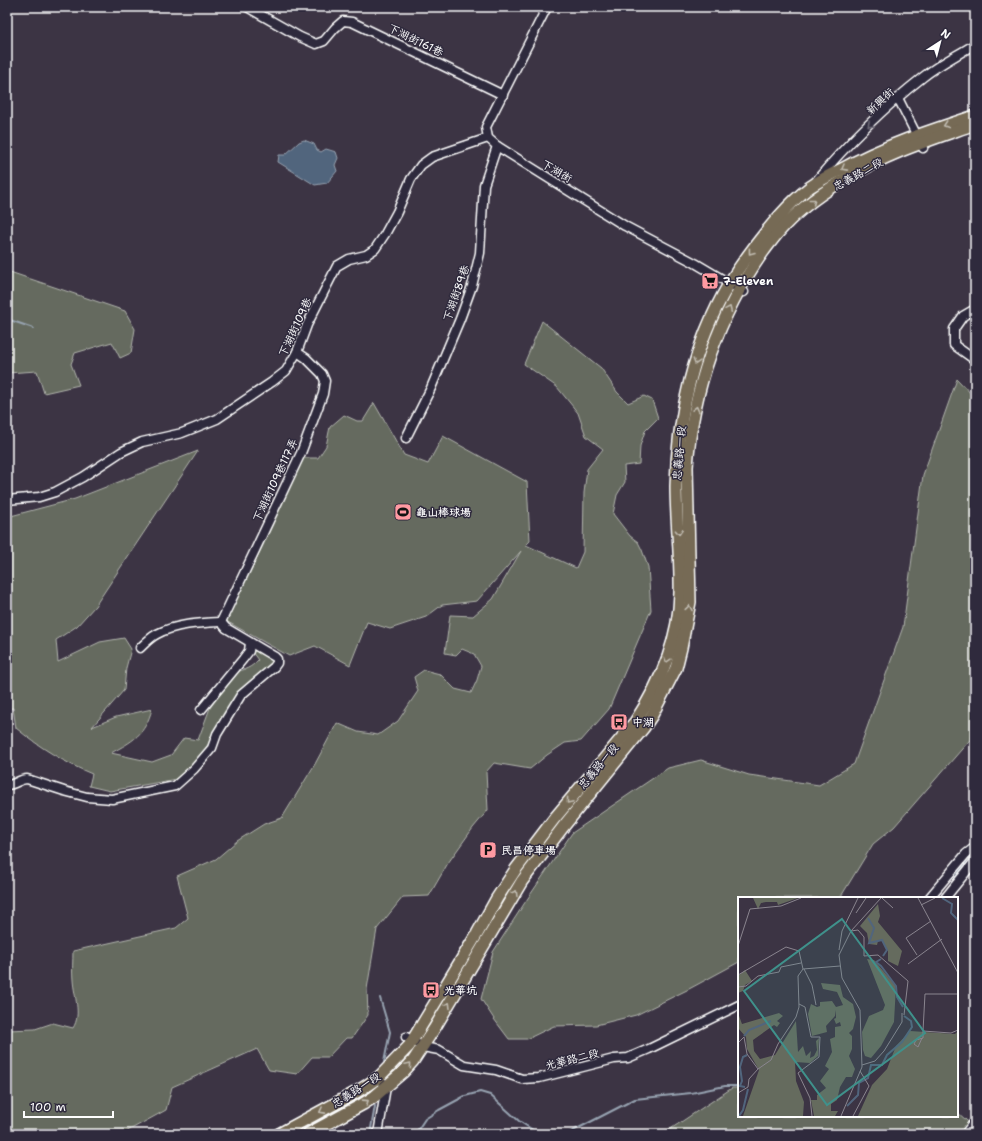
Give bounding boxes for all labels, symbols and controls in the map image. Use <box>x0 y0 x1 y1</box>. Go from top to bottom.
street label: 下湖街161巷 <box>386 21 446 60</box>
north arrow <box>920 22 960 62</box>
text: N <box>938 26 954 43</box>
street label: 新興街 <box>863 84 898 118</box>
one-way arrow <box>867 120 875 128</box>
one-way arrow <box>943 121 950 129</box>
street label: 忠義路二段 <box>831 155 886 194</box>
street label: 下湖街 <box>539 157 576 187</box>
one-way arrow <box>841 163 848 171</box>
one-way arrow <box>808 199 815 206</box>
one-way arrow <box>749 247 756 254</box>
street label: 下湖街89巷 <box>440 263 473 323</box>
supermarket icon: 7-Eleven <box>700 271 720 291</box>
place label: 7-Eleven <box>723 274 774 289</box>
street label: 下湖街109巷 <box>275 295 316 359</box>
one-way arrow <box>724 306 732 314</box>
one-way arrow <box>692 358 701 365</box>
one-way arrow <box>691 405 700 412</box>
street label: 忠義路一段 <box>670 425 689 481</box>
street label: 下湖街109巷117弄 <box>250 436 301 524</box>
sports icon: 龜山棒球場 <box>393 502 413 522</box>
place label: 龜山棒球場 <box>416 505 471 520</box>
one-way arrow <box>674 529 683 535</box>
one-way arrow <box>685 605 693 611</box>
one-way arrow <box>663 657 671 664</box>
bus stop icon: 中湖 <box>609 712 629 732</box>
place label: 中湖 <box>632 715 654 730</box>
street label: 忠義路一段 <box>575 740 622 792</box>
one-way arrow <box>567 796 574 803</box>
parking icon: 民昌停車場 <box>478 840 498 860</box>
place label: 民昌停車場 <box>501 843 556 858</box>
one-way arrow <box>510 890 517 897</box>
inset map <box>738 897 958 1117</box>
bus stop icon: 光華坑 <box>421 980 441 1000</box>
place label: 光華坑 <box>444 983 477 998</box>
one-way arrow <box>443 1002 450 1009</box>
street label: 光華路二段 <box>544 1046 601 1073</box>
one-way arrow <box>405 1062 412 1070</box>
street label: 忠義路一段 <box>329 1069 383 1112</box>
scale bar <box>24 1093 113 1119</box>
text: 100 m <box>30 1099 66 1115</box>
one-way arrow <box>362 1099 369 1106</box>
one-way arrow <box>318 1107 326 1114</box>

